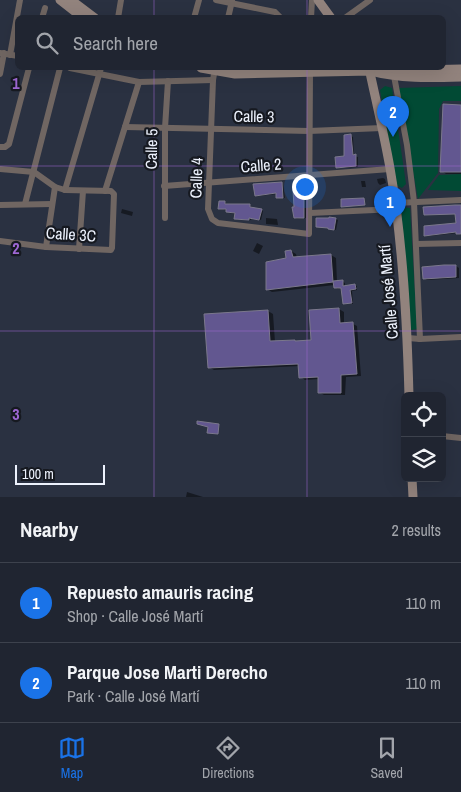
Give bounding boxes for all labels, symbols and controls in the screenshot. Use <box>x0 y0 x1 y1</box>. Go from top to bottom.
search box <box>15 15 446 70</box>
icon: search <box>33 29 61 57</box>
text: Search here <box>73 30 158 56</box>
text: 1 <box>12 72 20 94</box>
pin: 2 <box>377 96 409 137</box>
street label: Calle 3 <box>233 105 275 127</box>
street label: Calle 5 <box>140 128 162 170</box>
street label: Calle 2 <box>240 153 282 177</box>
street label: Calle 4 <box>184 157 208 199</box>
your location <box>292 174 318 200</box>
pin: 1 <box>374 186 406 227</box>
street label: Calle 3C <box>45 221 97 247</box>
text: 2 <box>12 237 20 259</box>
street label: Calle José Martí <box>373 243 403 340</box>
map controls <box>401 392 446 482</box>
button: locate <box>401 392 446 437</box>
text: 3 <box>12 403 20 425</box>
button: layers <box>401 437 446 482</box>
scale bar <box>15 462 105 485</box>
text: 100 m <box>22 465 54 483</box>
text: Nearby <box>20 515 78 544</box>
text: 2 results <box>391 519 441 541</box>
text: Repuesto amauris racing <box>67 579 253 605</box>
text: 1 <box>32 592 40 614</box>
text: 110 m <box>405 592 441 614</box>
text: Shop · Calle José Martí <box>67 605 203 627</box>
text: Parque Jose Marti Derecho <box>67 659 268 685</box>
text: 2 <box>32 672 40 694</box>
text: 110 m <box>405 672 441 694</box>
text: Park · Calle José Martí <box>67 685 200 707</box>
tab: Map <box>58 734 86 782</box>
tab: Directions <box>202 734 254 782</box>
tab: Saved <box>370 734 403 782</box>

